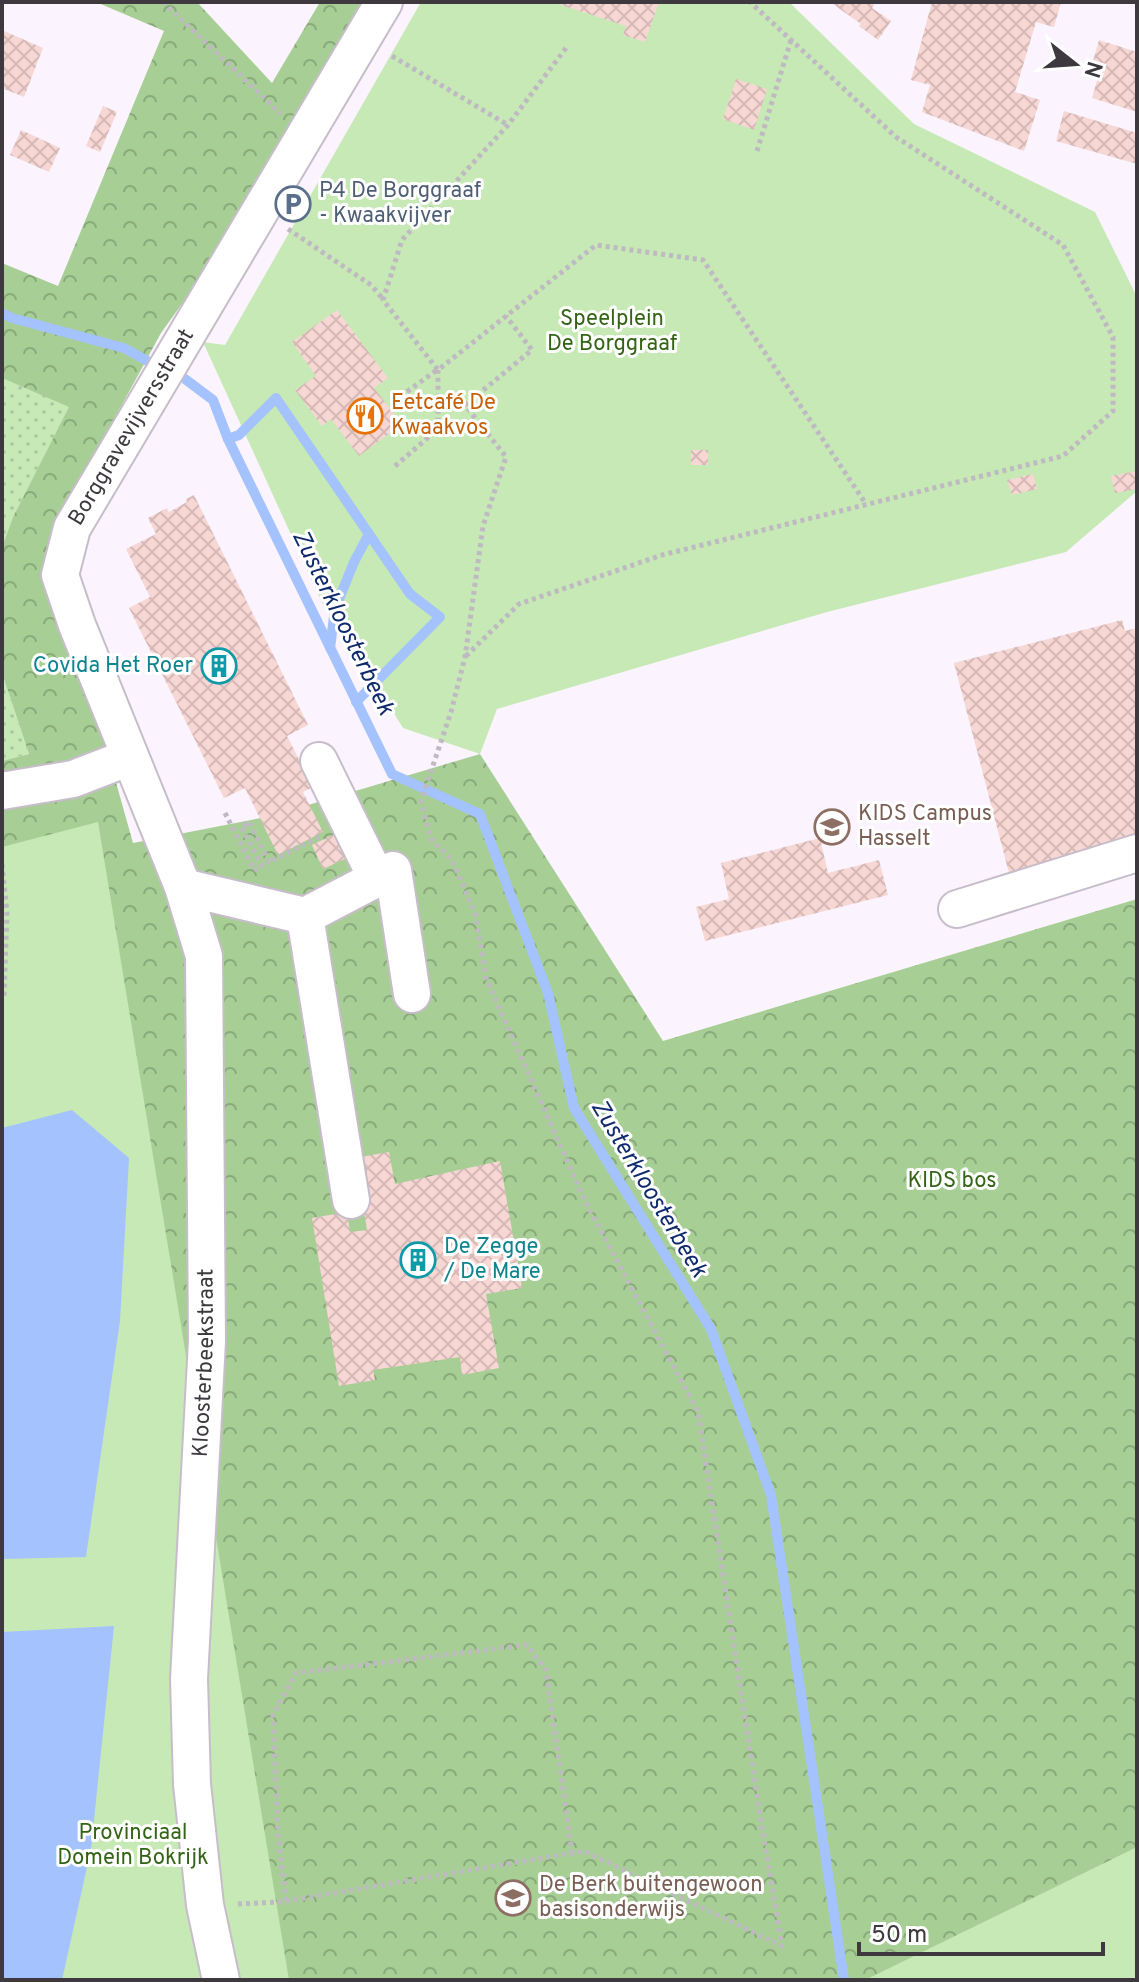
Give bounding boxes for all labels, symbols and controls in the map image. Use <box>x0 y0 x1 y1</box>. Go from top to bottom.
north arrow <box>1035 24 1115 104</box>
text: N <box>1077 58 1107 81</box>
place label: P4 De Borggraaf - Kwaakvijver <box>319 178 481 230</box>
parking icon: P4 De Borggraaf - Kwaakvijver <box>274 185 312 223</box>
park label: Speelplein De Borggraaf <box>547 306 677 358</box>
street label: Borggravevijversstraat <box>63 324 200 530</box>
place label: Eetcafé De Kwaakvos <box>391 390 496 442</box>
restaurant icon: Eetcafé De Kwaakvos <box>346 397 384 435</box>
water label: Zusterkloosterbeek <box>284 526 400 721</box>
building icon: Covida Het Roer <box>200 647 238 685</box>
place label: Covida Het Roer <box>33 653 193 680</box>
place label: KIDS Campus Hasselt <box>858 801 992 853</box>
school or university icon: KIDS Campus Hasselt <box>813 808 851 846</box>
water label: Zusterkloosterbeek <box>583 1095 713 1284</box>
park label: KIDS bos <box>907 1168 997 1195</box>
place label: De Zegge / De Mare <box>443 1234 540 1286</box>
building icon: De Zegge / De Mare <box>399 1241 437 1279</box>
street label: Kloosterbeekstraat <box>187 1268 221 1458</box>
park label: Provinciaal Domein Bokrijk <box>57 1820 209 1872</box>
place label: De Berk buitengewoon basisonderwijs <box>539 1872 763 1924</box>
school or university icon: De Berk buitengewoon basisonderwijs <box>494 1879 532 1917</box>
scale bar <box>859 1906 1103 1956</box>
text: 50 m <box>871 1921 927 1951</box>

